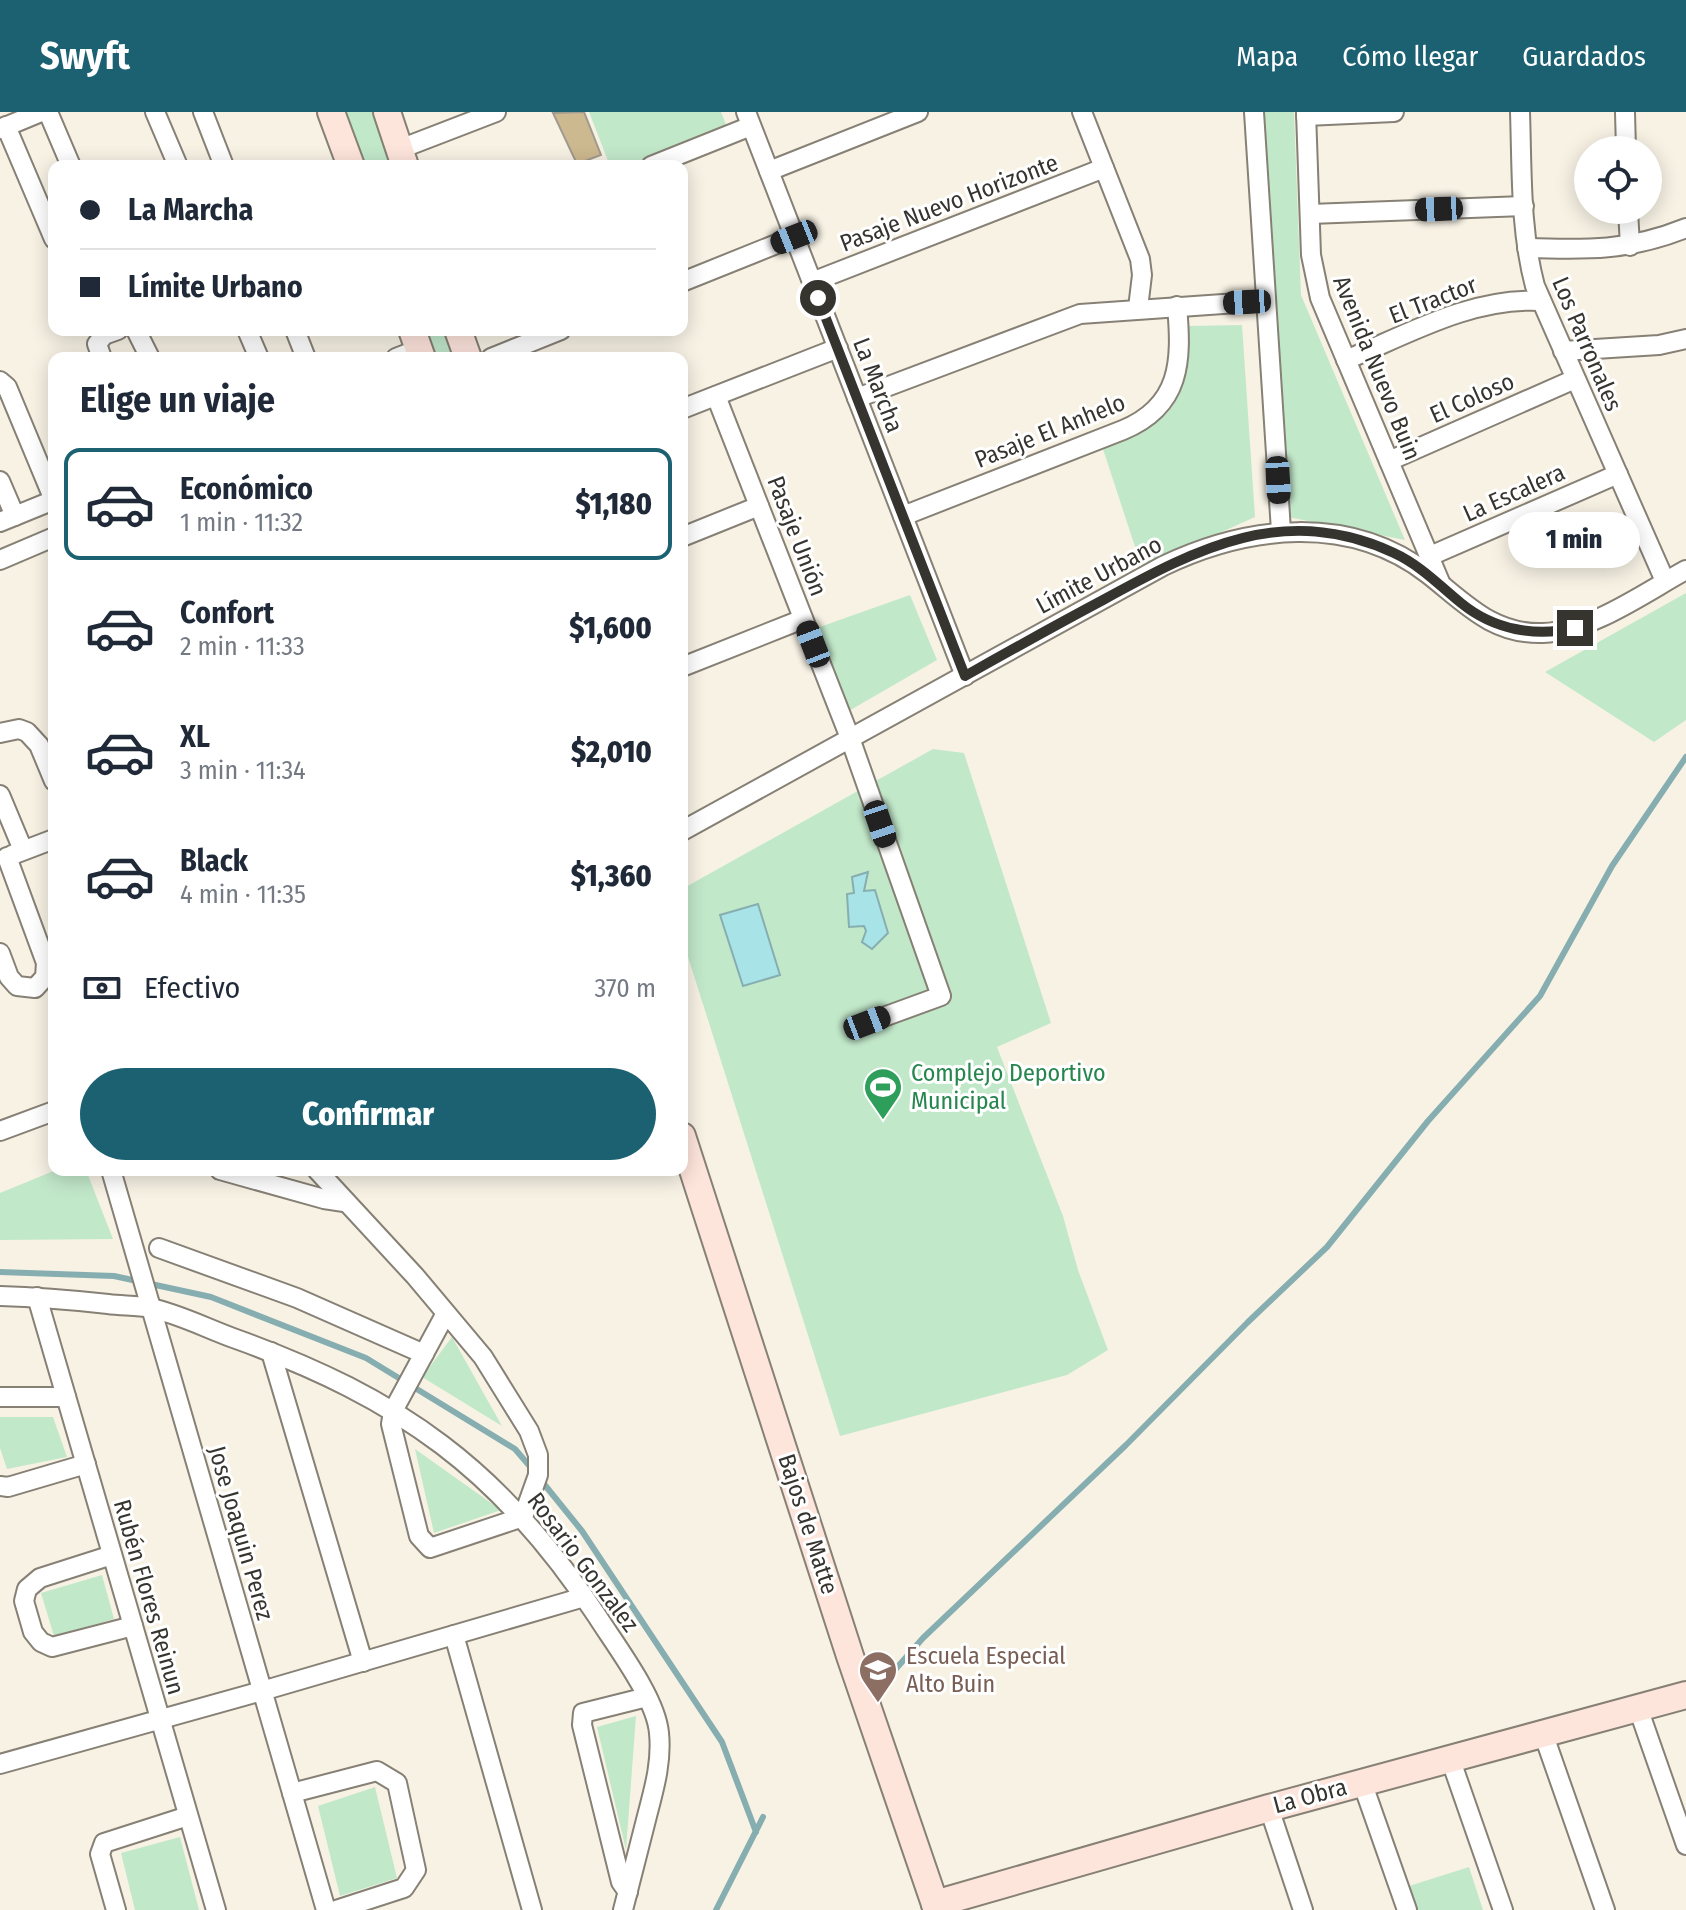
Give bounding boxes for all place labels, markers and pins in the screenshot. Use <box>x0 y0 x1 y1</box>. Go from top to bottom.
place label: Complejo Deportivo Municipal <box>911 1059 1106 1115</box>
sports icon: Complejo Deportivo Municipal <box>862 1066 904 1121</box>
place label: Escuela Especial Alto Buin <box>906 1642 1066 1698</box>
school or university icon: Escuela Especial Alto Buin <box>857 1649 899 1704</box>

